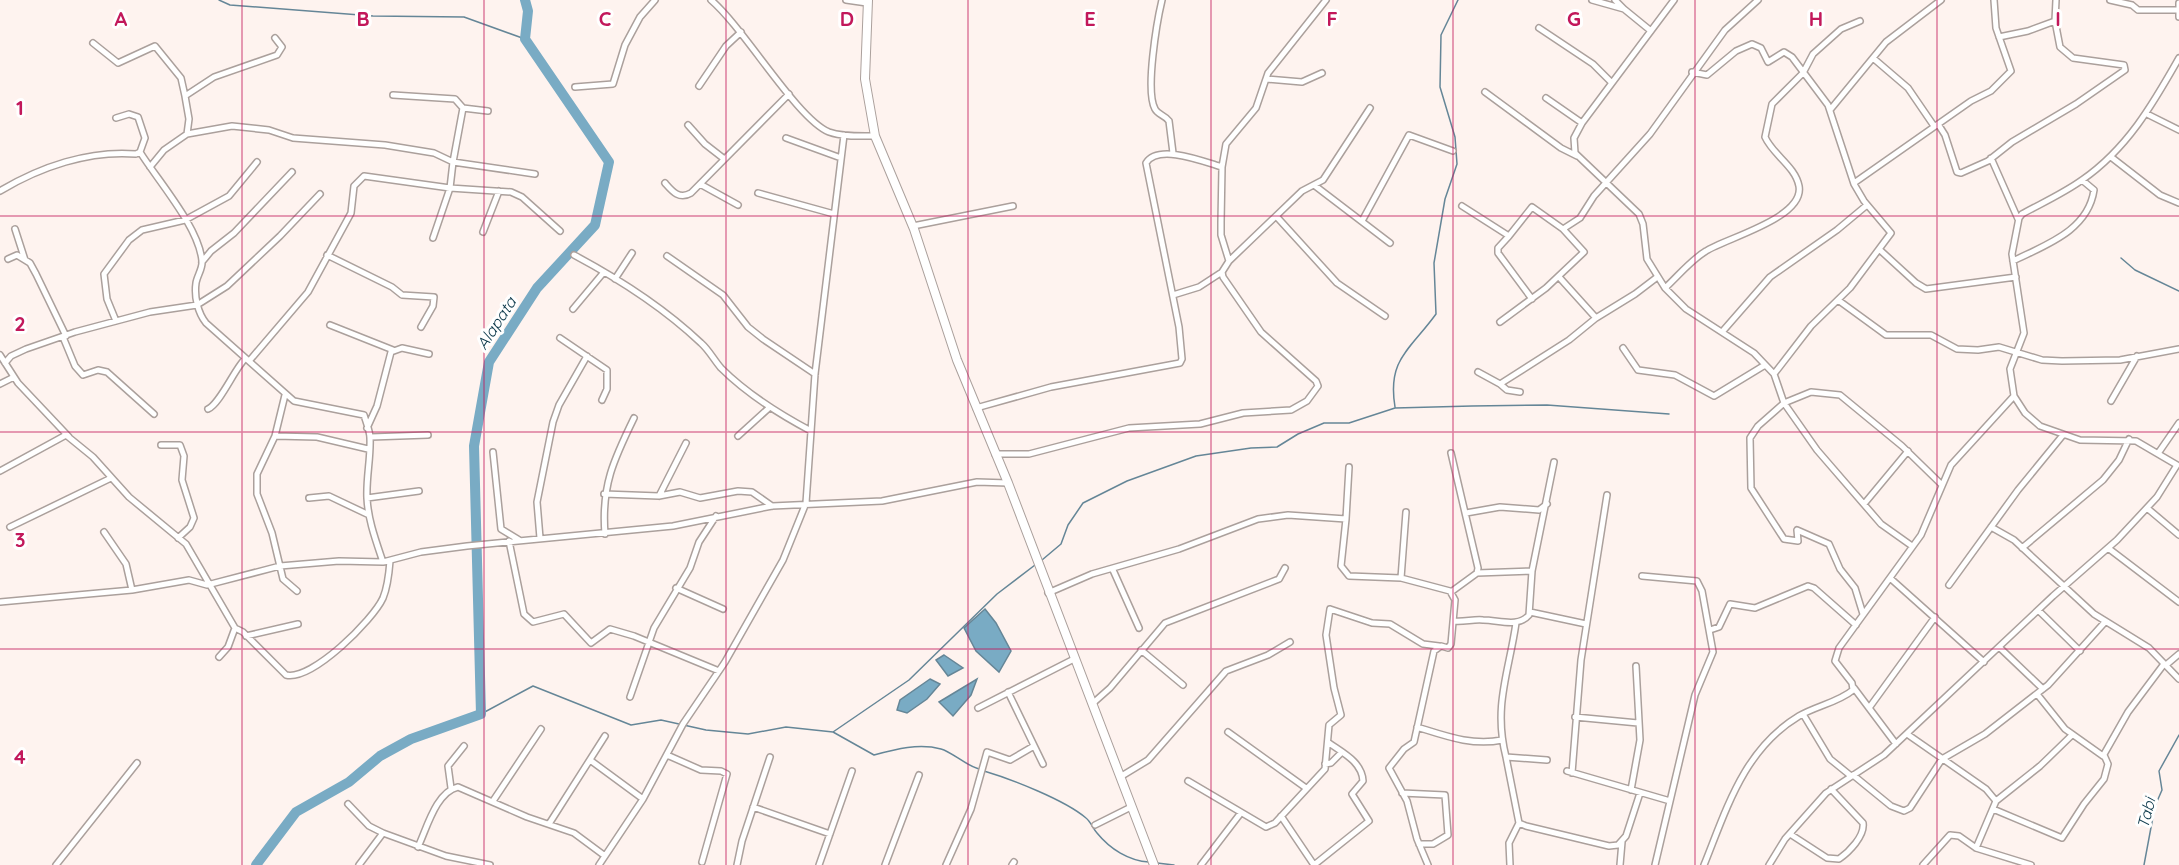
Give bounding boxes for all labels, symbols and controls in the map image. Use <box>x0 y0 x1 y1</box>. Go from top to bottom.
text: A <box>115 6 128 31</box>
text: B <box>356 6 370 31</box>
text: C <box>599 6 612 31</box>
text: D <box>840 6 854 31</box>
text: E <box>1084 6 1096 31</box>
text: F <box>1326 6 1338 31</box>
text: G <box>1567 6 1581 31</box>
text: H <box>1809 6 1823 31</box>
text: I <box>2055 6 2061 31</box>
text: 1 <box>16 95 24 120</box>
water label: Alapata <box>472 292 521 353</box>
text: 2 <box>14 311 26 336</box>
text: 3 <box>15 527 25 552</box>
text: 4 <box>14 744 26 769</box>
water label: Tabi <box>2133 794 2160 830</box>

